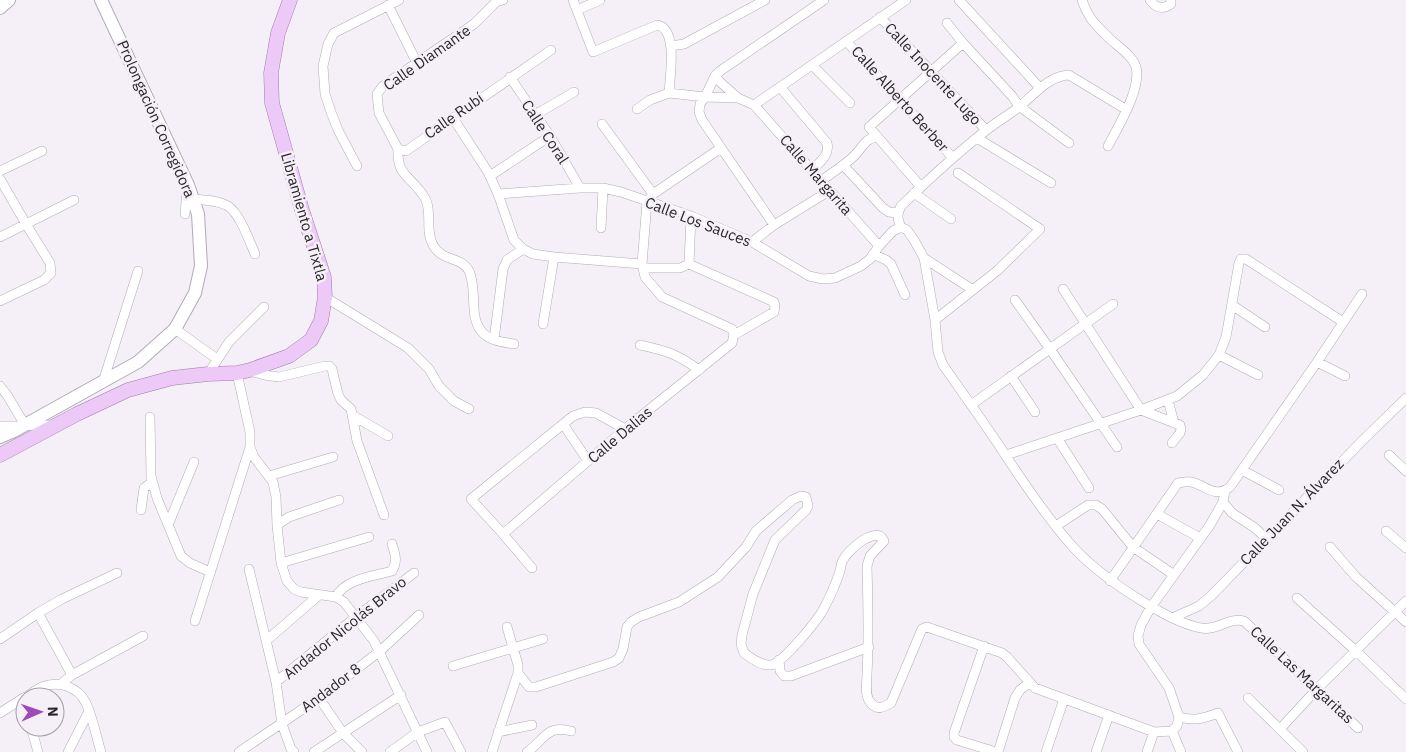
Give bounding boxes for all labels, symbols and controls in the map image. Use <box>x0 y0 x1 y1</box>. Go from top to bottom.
street label: Calle Inocente Lugo <box>881 18 986 129</box>
street label: Calle Diamante <box>379 21 474 95</box>
street label: Prolongación Corregidora <box>113 37 200 201</box>
street label: Calle Alberto Berber <box>848 42 953 156</box>
street label: Calle Rubí <box>421 88 487 143</box>
street label: Calle Coral <box>518 96 573 167</box>
street label: Calle Margarita <box>776 130 857 219</box>
street label: Libramiento a Tixtla <box>277 150 332 283</box>
street label: Calle Los Sauces <box>642 193 754 250</box>
street label: Calle Dalias <box>584 402 656 467</box>
street label: Calle Juan N. Álvarez <box>1236 454 1347 569</box>
street label: Andador Nicolás Bravo <box>279 572 410 683</box>
street label: Calle Las Margaritas <box>1247 622 1358 727</box>
street label: Andador 8 <box>297 659 364 716</box>
north arrow <box>15 687 65 737</box>
text: N <box>44 706 62 717</box>

